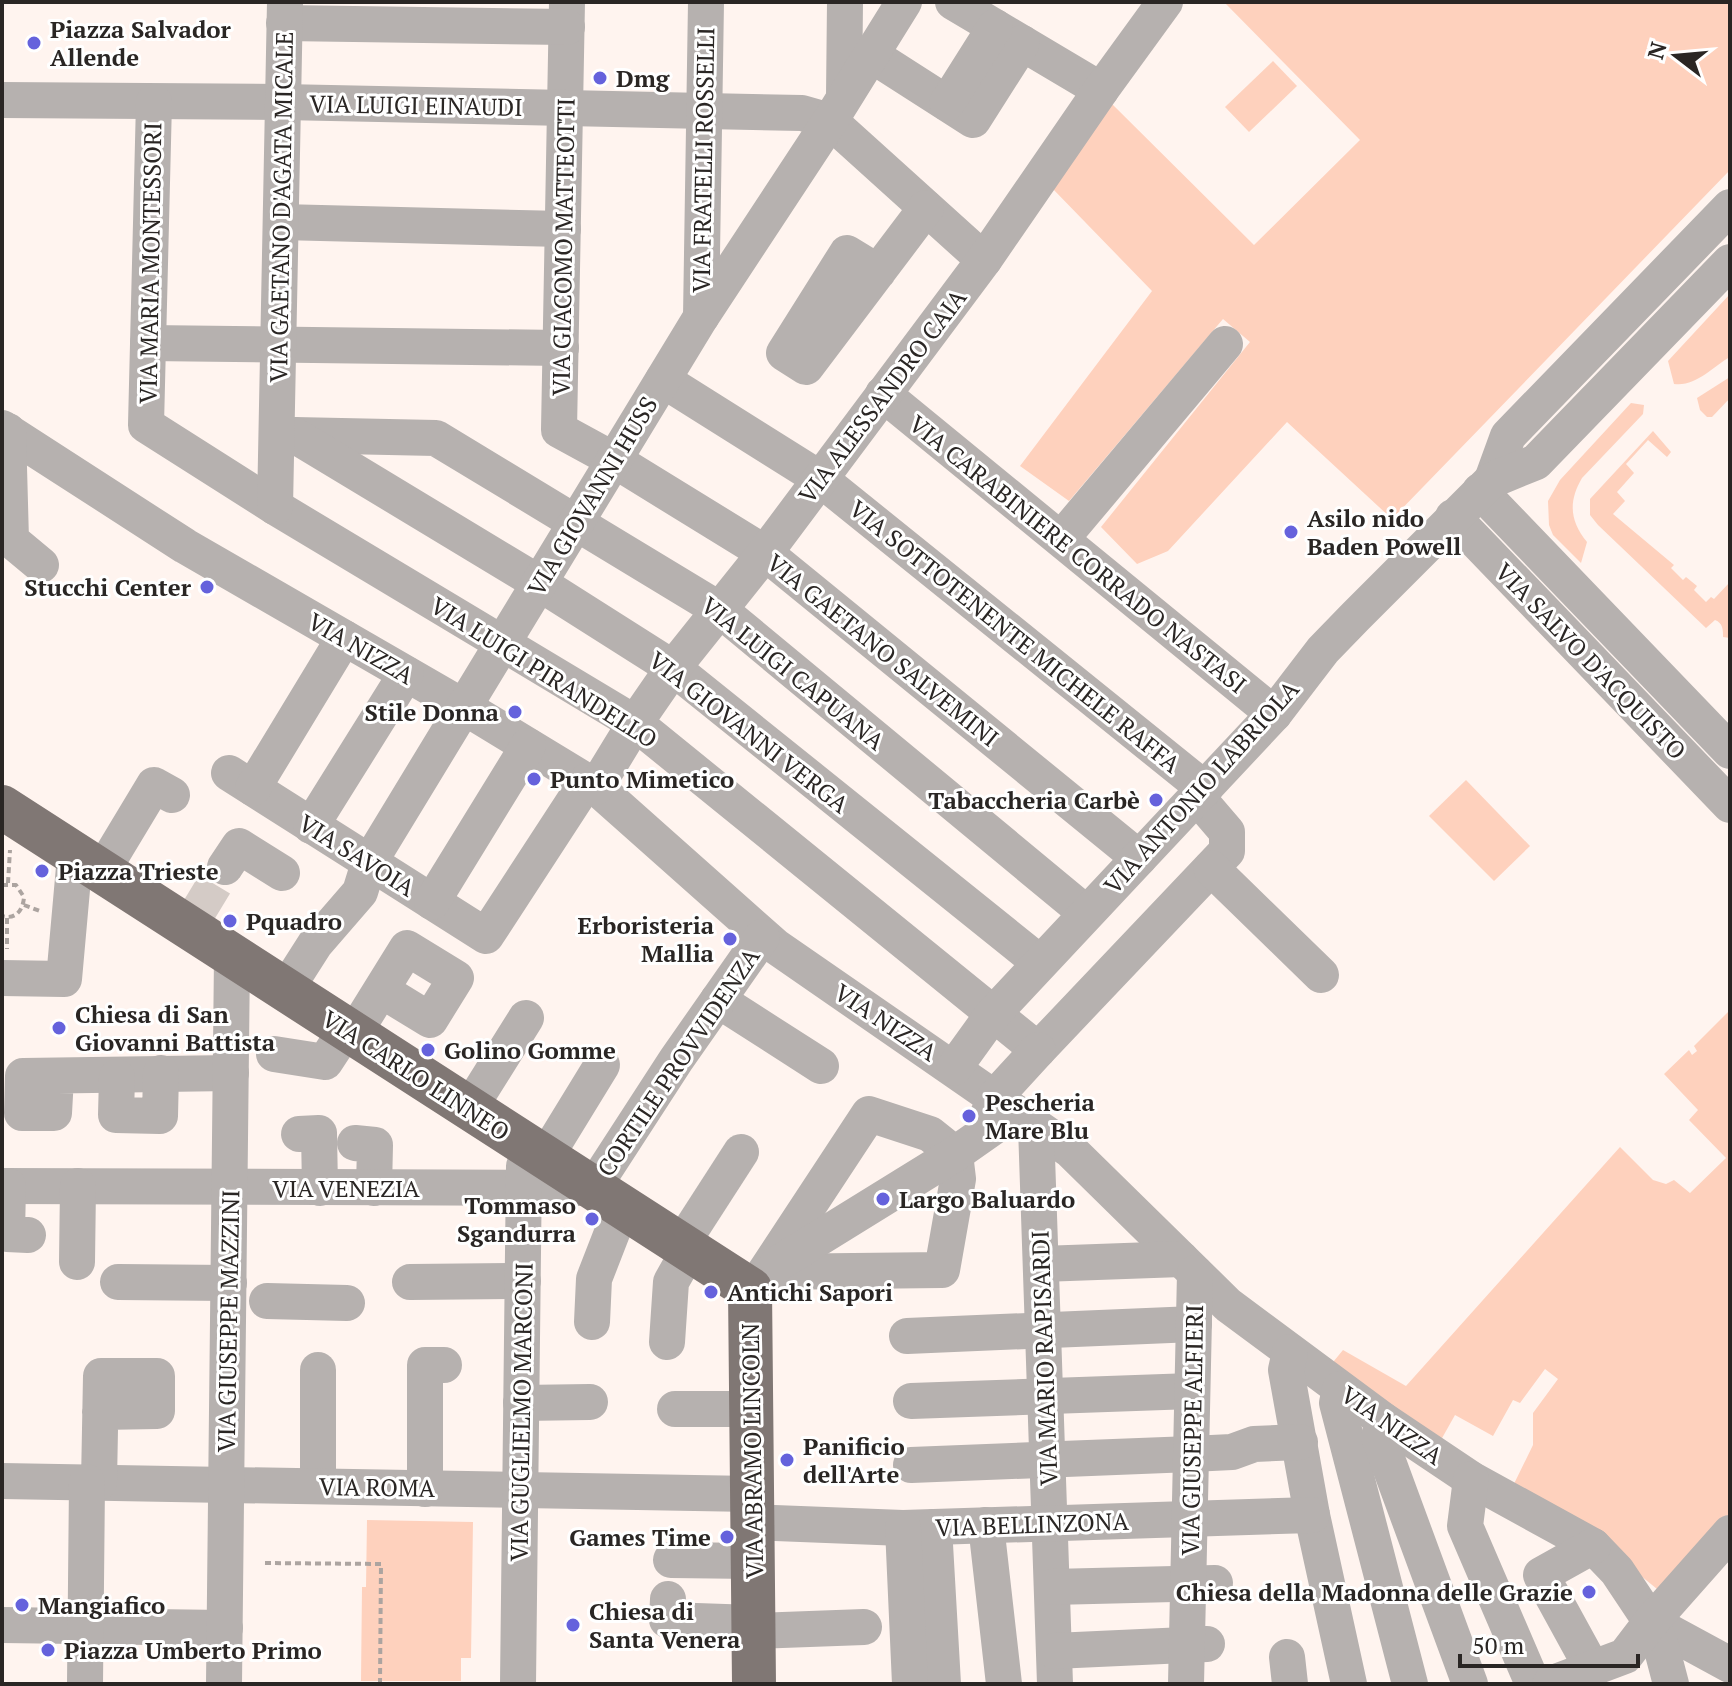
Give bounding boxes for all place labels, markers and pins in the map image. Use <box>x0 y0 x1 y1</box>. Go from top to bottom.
place label: Piazza Salvador Allende <box>50 13 232 73</box>
marker: Piazza Salvador Allende <box>25 34 43 52</box>
place label: Dmg <box>616 62 670 94</box>
marker: Dmg <box>591 69 609 87</box>
place label: Asilo nido Baden Powell <box>1307 502 1461 562</box>
marker: Asilo nido Baden Powell <box>1282 523 1300 541</box>
place label: Stucchi Center <box>24 571 192 603</box>
marker: Stucchi Center <box>198 578 216 596</box>
place label: Stile Donna <box>365 696 500 728</box>
marker: Stile Donna <box>506 703 524 721</box>
place label: Punto Mimetico <box>550 763 734 795</box>
marker: Punto Mimetico <box>525 770 543 788</box>
place label: Tabaccheria Carbè <box>928 784 1140 816</box>
marker: Tabaccheria Carbè <box>1147 791 1165 809</box>
place label: Piazza Trieste <box>58 855 219 887</box>
marker: Piazza Trieste <box>33 862 51 880</box>
place label: Pquadro <box>246 905 342 937</box>
place label: Erboristeria Mallia <box>577 909 715 969</box>
marker: Pquadro <box>221 912 239 930</box>
marker: Erboristeria Mallia <box>721 930 739 948</box>
place label: Chiesa di San Giovanni Battista <box>75 998 276 1058</box>
marker: Chiesa di San Giovanni Battista <box>50 1019 68 1037</box>
place label: Golino Gomme <box>444 1034 616 1066</box>
marker: Golino Gomme <box>419 1041 437 1059</box>
place label: Pescheria Mare Blu <box>985 1086 1096 1146</box>
marker: Pescheria Mare Blu <box>960 1107 978 1125</box>
place label: Largo Baluardo <box>899 1183 1075 1215</box>
place label: Tommaso Sgandurra <box>457 1189 577 1249</box>
marker: Largo Baluardo <box>874 1190 892 1208</box>
marker: Tommaso Sgandurra <box>583 1210 601 1228</box>
place label: Antichi Sapori <box>727 1276 893 1308</box>
marker: Antichi Sapori <box>702 1283 720 1301</box>
place label: Panificio dell'Arte <box>803 1430 905 1490</box>
marker: Panificio dell'Arte <box>778 1451 796 1469</box>
place label: Games Time <box>569 1521 711 1553</box>
marker: Games Time <box>718 1528 736 1546</box>
place label: Chiesa della Madonna delle Grazie <box>1176 1576 1573 1608</box>
marker: Chiesa della Madonna delle Grazie <box>1580 1583 1598 1601</box>
place label: Mangiafico <box>38 1589 165 1621</box>
place label: Chiesa di Santa Venera <box>589 1595 741 1655</box>
marker: Mangiafico <box>13 1596 31 1614</box>
marker: Chiesa di Santa Venera <box>564 1616 582 1634</box>
place label: Piazza Umberto Primo <box>64 1634 322 1666</box>
marker: Piazza Umberto Primo <box>39 1641 57 1659</box>

